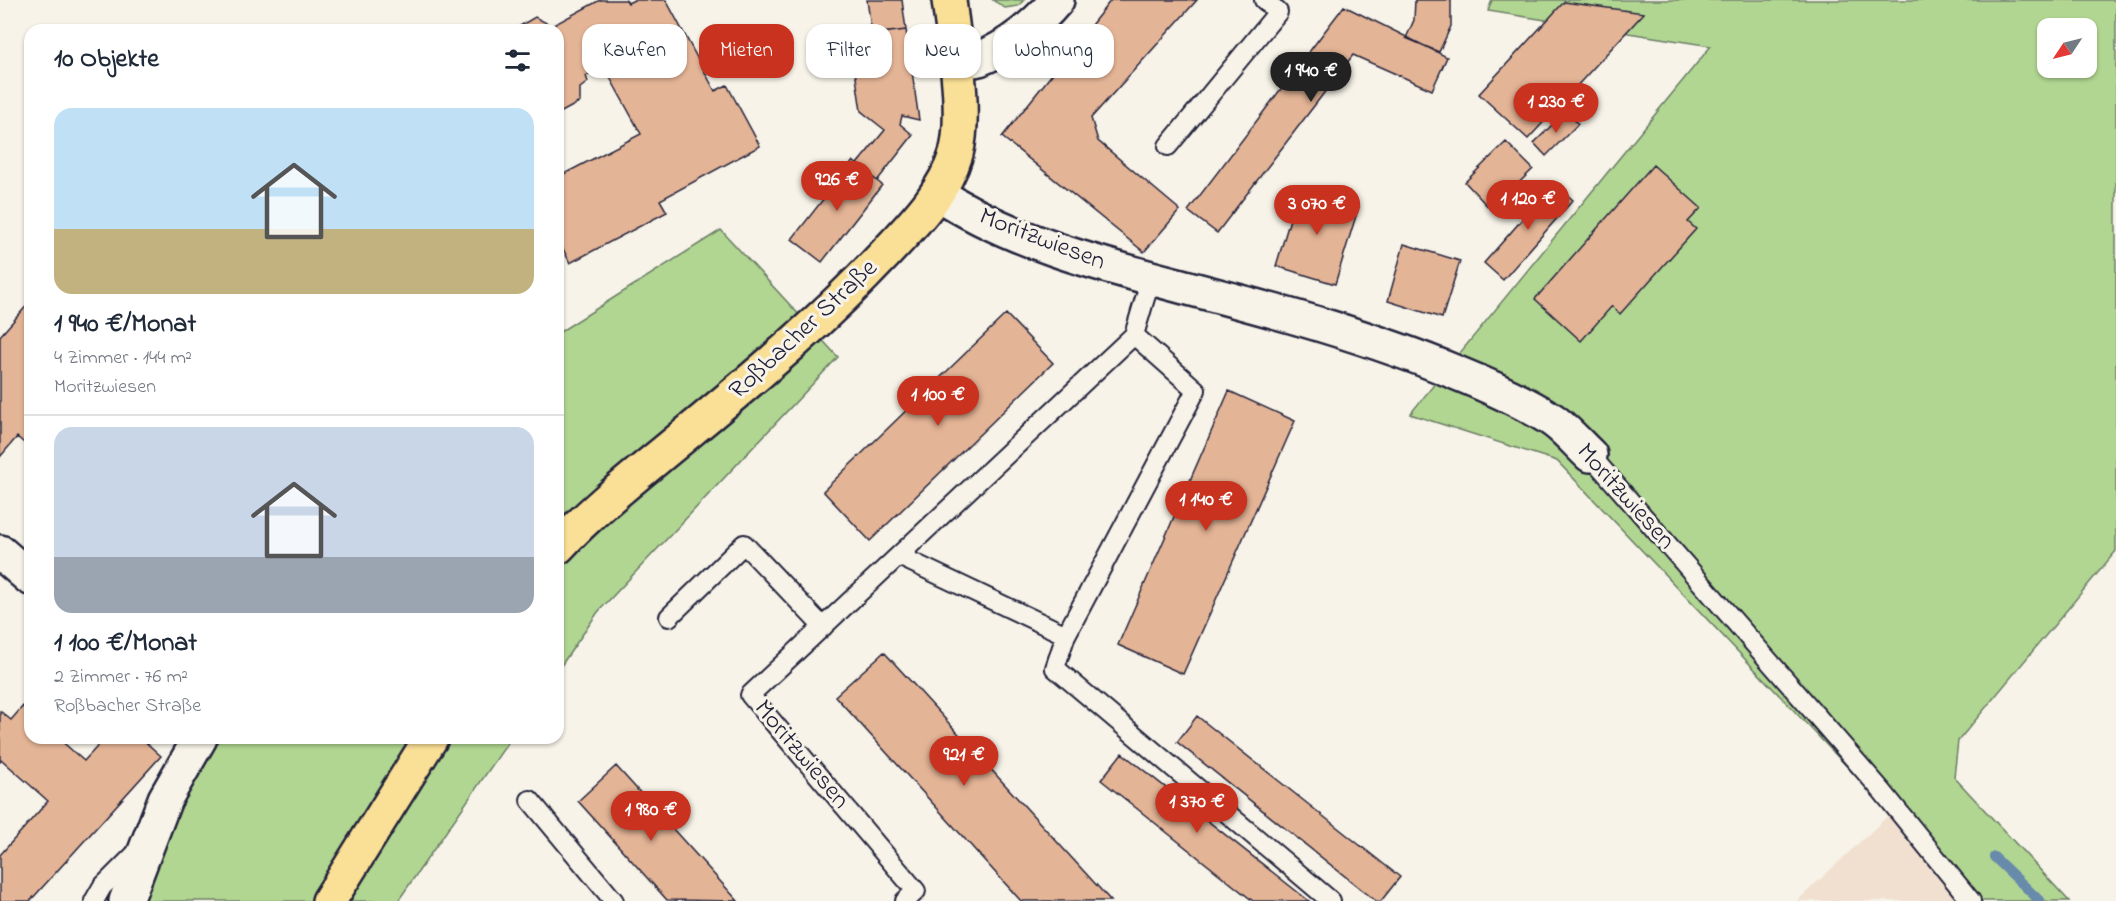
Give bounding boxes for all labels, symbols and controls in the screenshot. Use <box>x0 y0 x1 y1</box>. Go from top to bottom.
north arrow <box>2037 18 2097 78</box>
map controls <box>2037 18 2097 78</box>
chip: Kaufen <box>582 24 687 78</box>
chip: Mieten <box>699 24 794 78</box>
chip: Filter <box>806 24 892 78</box>
chip: Neu <box>904 24 981 78</box>
chip: Wohnung <box>993 24 1114 78</box>
text: 10 Objekte <box>54 41 159 79</box>
icon: filters <box>501 44 534 77</box>
pin: 1 940 € <box>1256 52 1366 103</box>
text: 1 940 € <box>1284 57 1338 86</box>
pin: 1 230 € <box>1501 83 1611 134</box>
text: 1 230 € <box>1527 88 1585 117</box>
icon: home <box>240 147 348 255</box>
pin: 926 € <box>795 161 879 212</box>
text: 926 € <box>815 166 859 195</box>
pin: 1 120 € <box>1473 180 1583 231</box>
pin: 3 070 € <box>1262 185 1372 236</box>
text: 1 120 € <box>1500 185 1556 214</box>
text: 3 070 € <box>1288 190 1346 219</box>
street label: Moritzwiesen <box>973 198 1111 282</box>
street label: Roßbacher Straße <box>721 251 887 409</box>
text: 1 940 €/Monat <box>54 306 196 344</box>
text: 4 Zimmer · 144 m² <box>54 344 192 373</box>
text: Moritzwiesen <box>54 373 156 402</box>
pin: 1 100 € <box>883 376 993 427</box>
text: 1 100 € <box>911 381 965 410</box>
street label: Moritzwiesen <box>1566 435 1684 559</box>
icon: home <box>240 466 348 574</box>
pin: 1 140 € <box>1151 481 1261 532</box>
text: 1 140 € <box>1179 486 1233 515</box>
text: 1 100 €/Monat <box>54 625 197 663</box>
text: 2 Zimmer · 76 m² <box>54 663 188 692</box>
text: Roßbacher Straße <box>54 692 201 721</box>
street label: Moritzwiesen <box>744 692 858 818</box>
pin: 921 € <box>922 736 1006 787</box>
text: 921 € <box>943 741 985 770</box>
pin: 1 370 € <box>1142 783 1252 834</box>
text: 1 370 € <box>1169 788 1225 817</box>
pin: 1 980 € <box>596 791 706 842</box>
text: 1 980 € <box>625 796 677 825</box>

